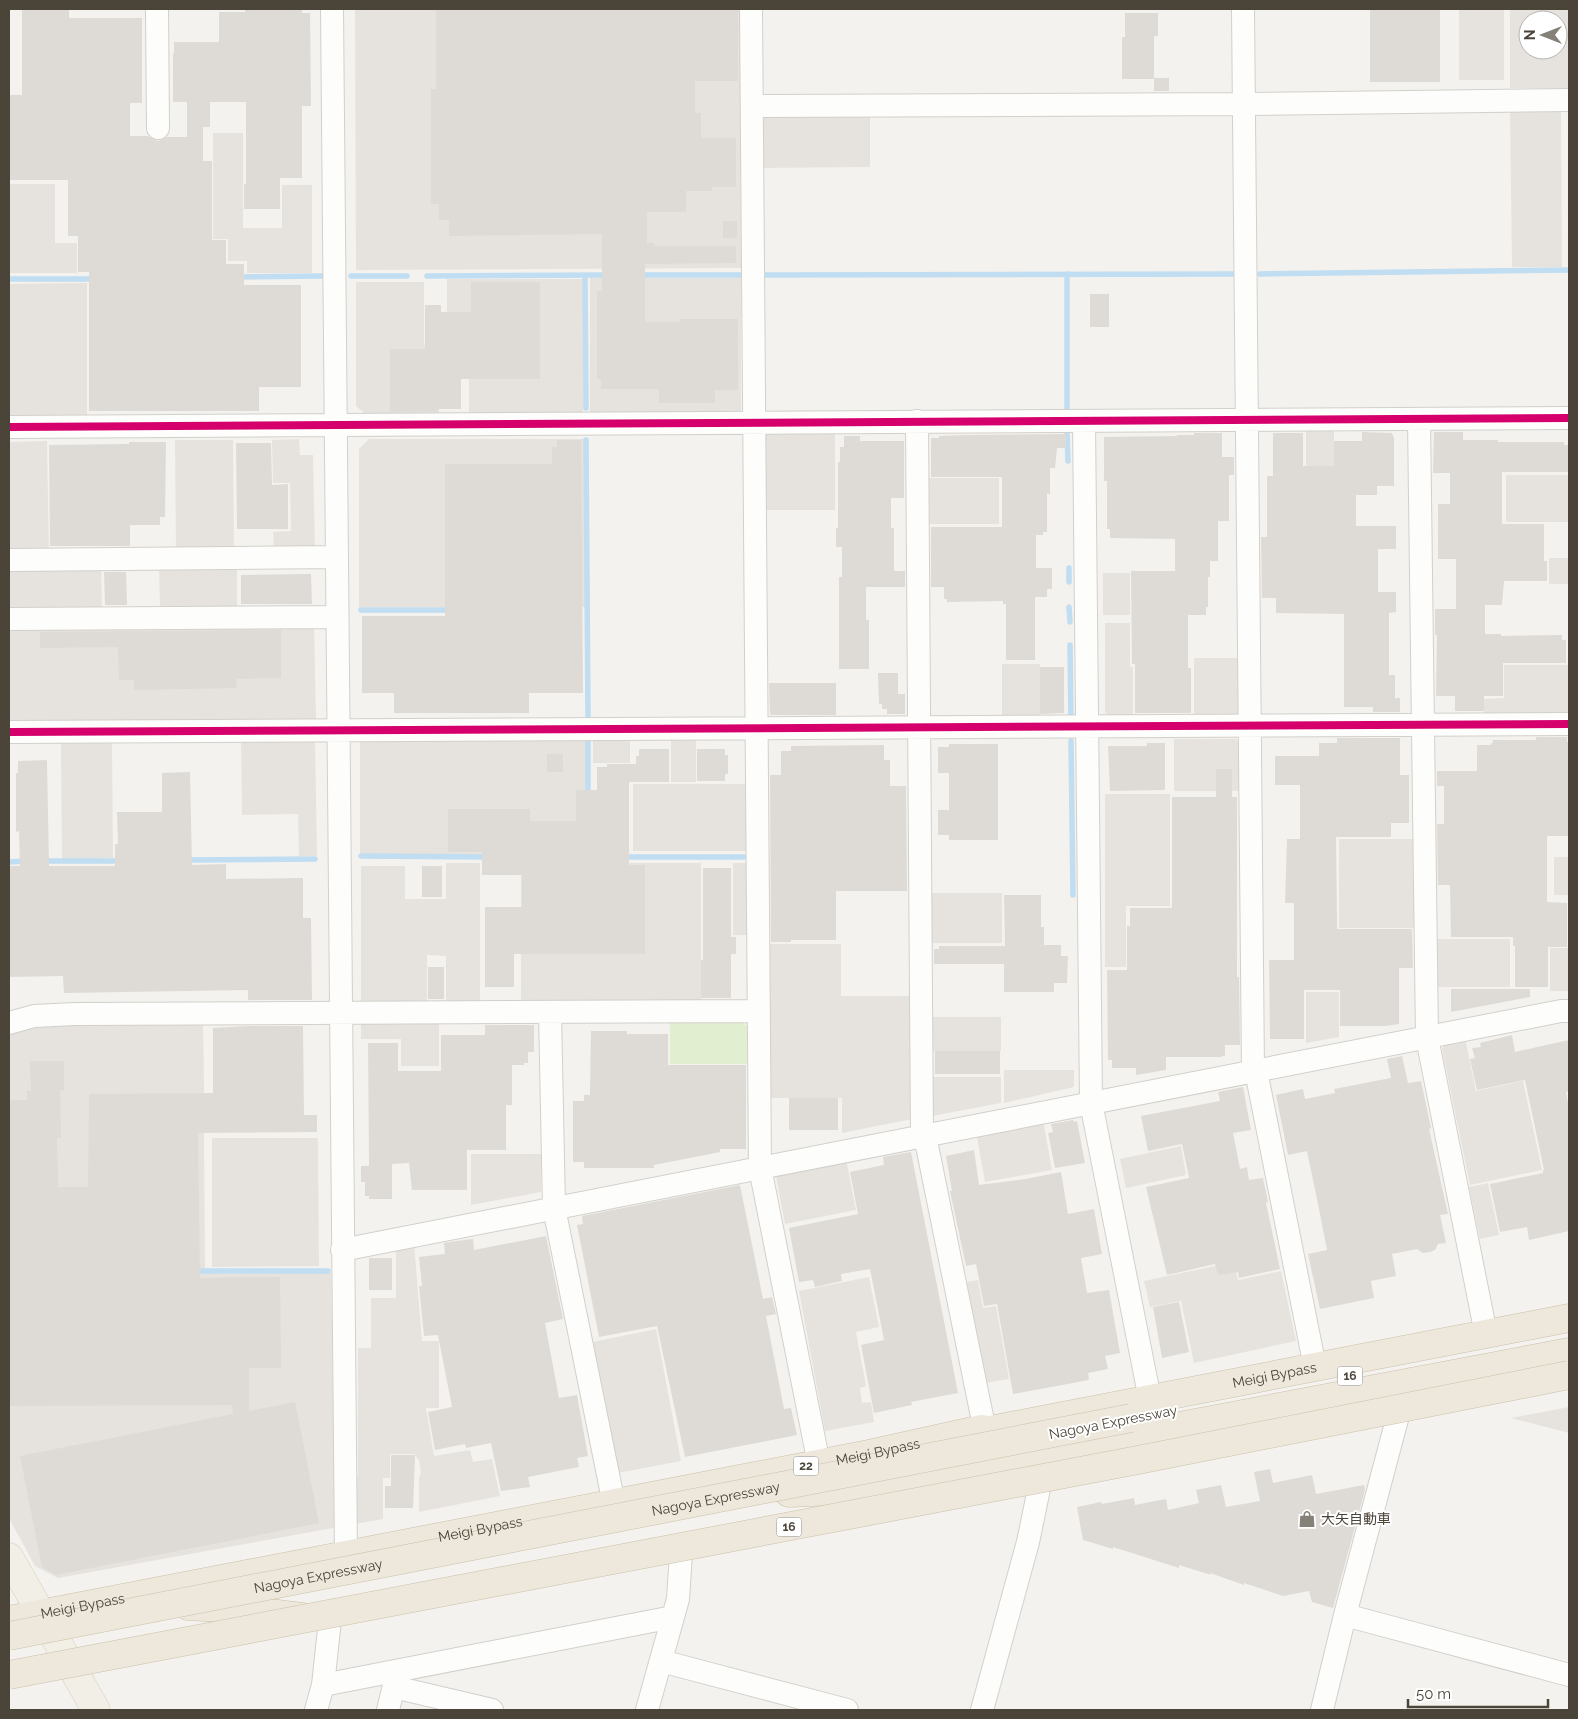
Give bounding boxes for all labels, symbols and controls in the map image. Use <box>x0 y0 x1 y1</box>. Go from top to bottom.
north arrow <box>1518 10 1568 60</box>
text: N <box>1522 30 1538 40</box>
street label: Meigi Bypass <box>1231 1359 1318 1391</box>
road number: 16 <box>1338 1366 1362 1385</box>
street label: Nagoya Expressway <box>1047 1402 1179 1442</box>
street label: Meigi Bypass <box>835 1435 922 1468</box>
road number: 22 <box>794 1456 818 1475</box>
street label: Nagoya Expressway <box>650 1478 782 1519</box>
shop icon: 大矢自動車 <box>1297 1509 1317 1529</box>
place label: 大矢自動車 <box>1321 1511 1391 1527</box>
street label: Meigi Bypass <box>437 1513 524 1545</box>
road number: 16 <box>776 1518 802 1536</box>
street label: Nagoya Expressway <box>253 1556 384 1596</box>
street label: Meigi Bypass <box>39 1590 126 1622</box>
scale bar <box>1408 1676 1548 1708</box>
text: 50 m <box>1416 1685 1451 1703</box>

